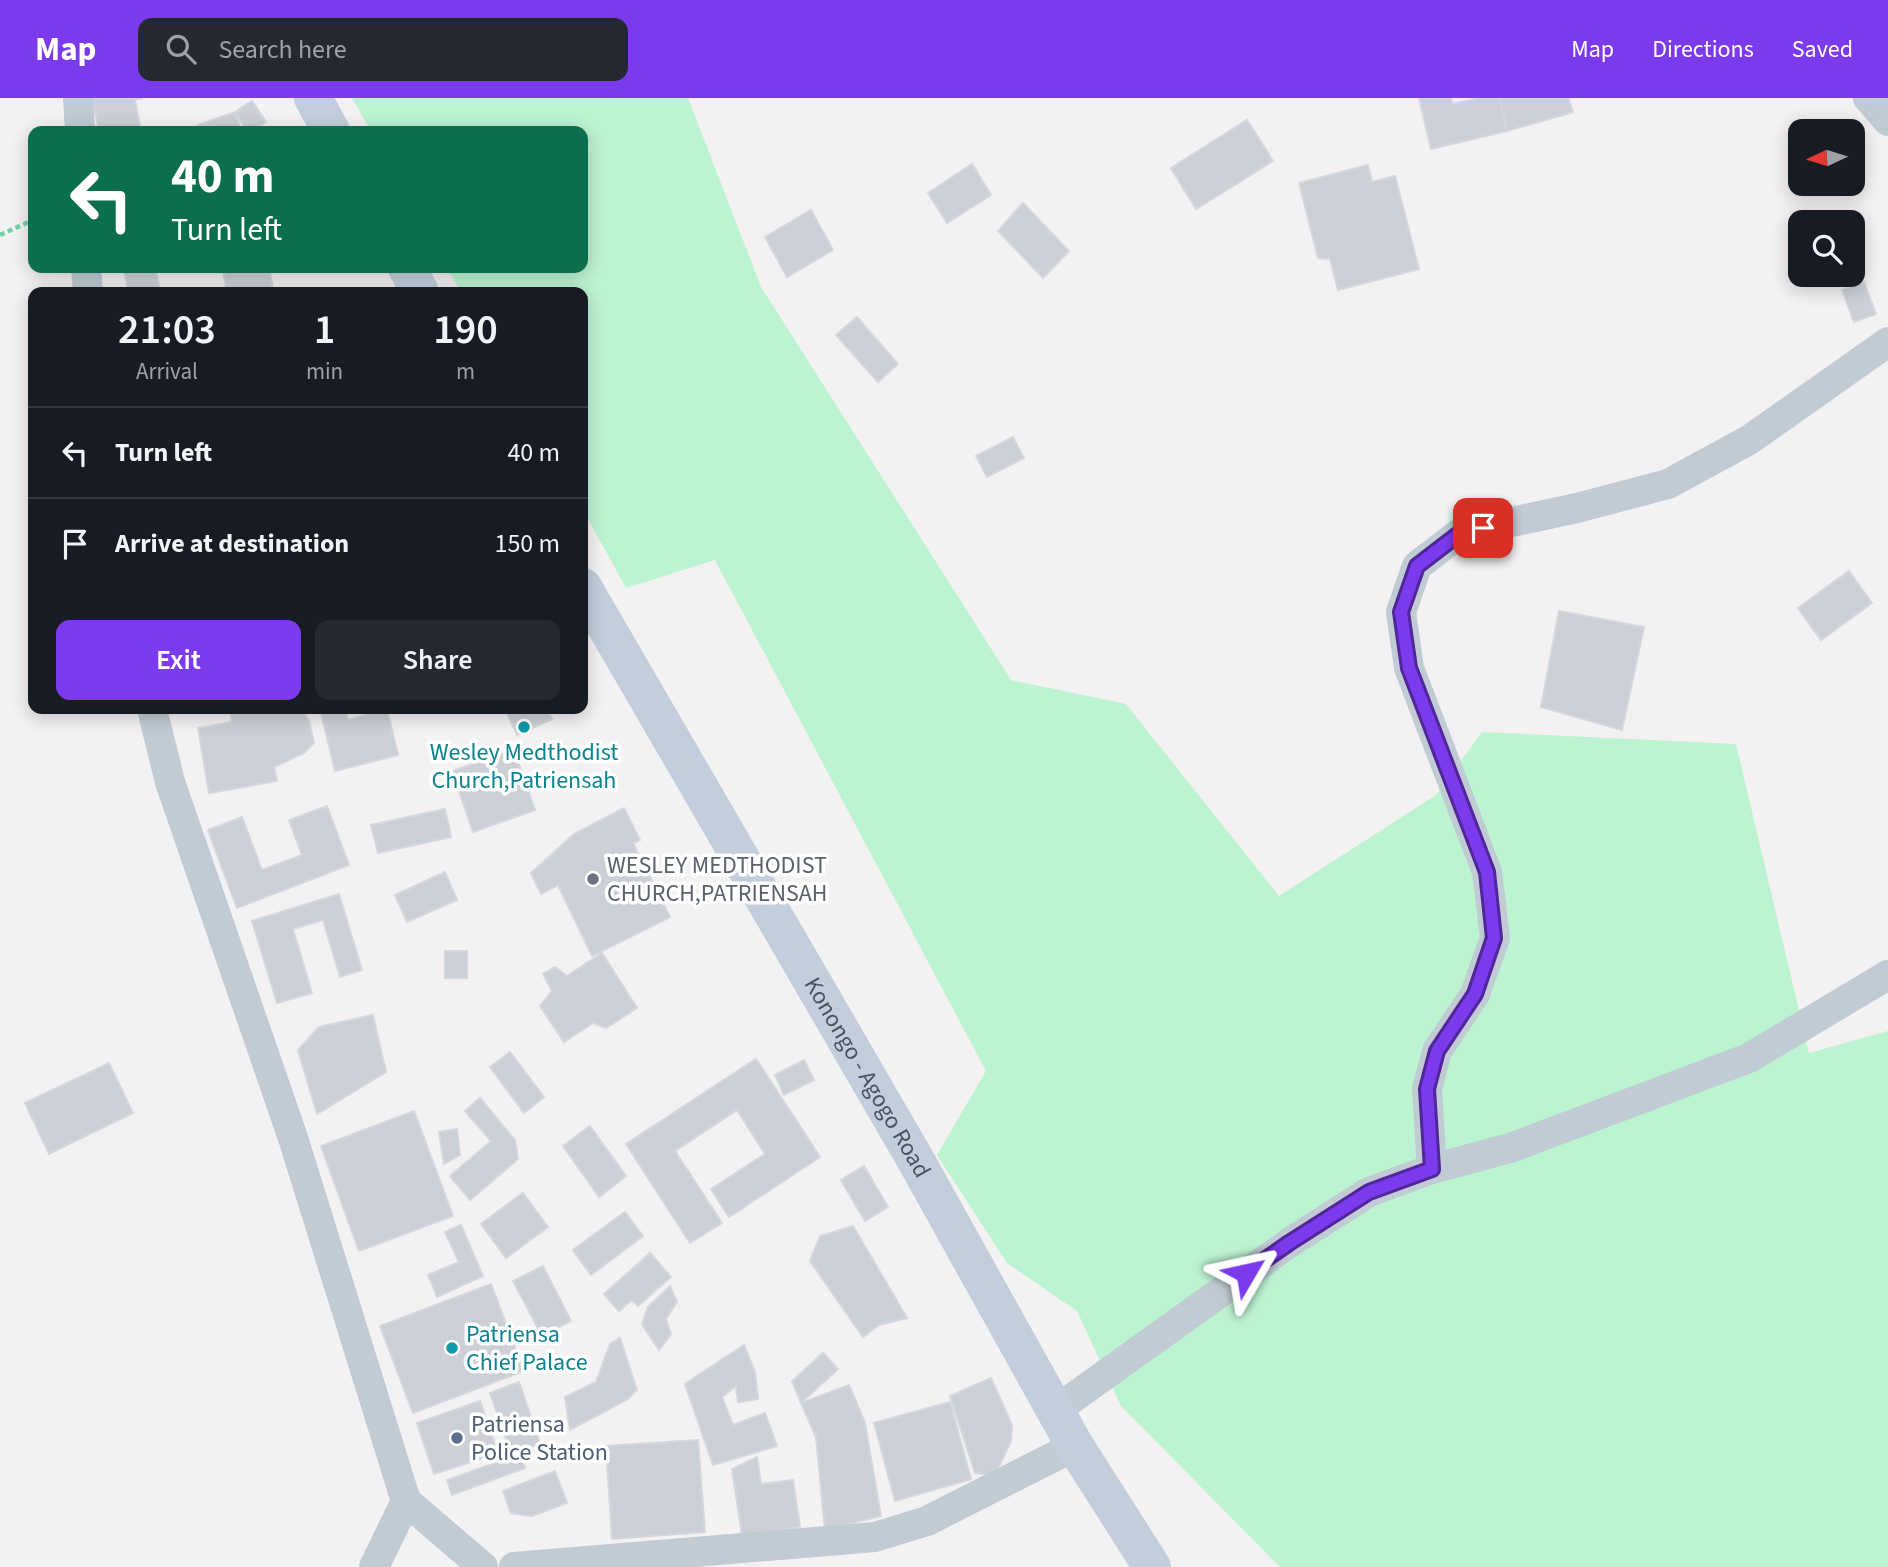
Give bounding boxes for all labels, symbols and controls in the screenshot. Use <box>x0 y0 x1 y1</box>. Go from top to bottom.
search box <box>138 18 628 81</box>
text: Map <box>35 26 96 73</box>
icon: search <box>162 30 200 68</box>
text: Search here <box>218 31 347 68</box>
text: Map <box>1571 32 1614 67</box>
text: Directions <box>1652 32 1754 67</box>
text: Saved <box>1792 32 1853 67</box>
north arrow <box>1788 119 1866 196</box>
map controls <box>1788 119 1865 287</box>
text: 40 m <box>171 142 275 212</box>
icon: left <box>56 154 147 245</box>
text: Turn left <box>171 207 282 253</box>
button: search <box>1788 210 1865 287</box>
text: 21:03 <box>118 300 216 360</box>
text: 1 <box>314 300 335 360</box>
text: 190 <box>433 300 498 360</box>
text: Arrival <box>136 355 198 388</box>
text: min <box>306 355 343 388</box>
text: m <box>456 355 475 388</box>
icon: left <box>56 434 94 472</box>
text: Turn left <box>115 434 212 471</box>
text: 40 m <box>507 434 560 471</box>
pin <box>1453 498 1513 558</box>
icon: arrive <box>1464 509 1502 547</box>
icon: arrive <box>56 525 94 563</box>
text: Arrive at destination <box>115 525 349 562</box>
text: 150 m <box>494 525 560 562</box>
button: Exit <box>56 620 301 700</box>
button: Share <box>315 620 560 700</box>
marker: Wesley Medthodist Church,Patriensah <box>516 719 532 735</box>
place label: Wesley Medthodist Church,Patriensah <box>430 735 618 798</box>
place label: WESLEY MEDTHODIST CHURCH,PATRIENSAH <box>607 848 828 911</box>
marker: WESLEY MEDTHODIST CHURCH,PATRIENSAH <box>585 871 601 887</box>
street label: Konongo - Agogo Road <box>796 970 940 1184</box>
position arrow <box>1209 1236 1283 1310</box>
place label: Patriensa Chief Palace <box>466 1317 588 1380</box>
marker: Patriensa Chief Palace <box>444 1340 460 1356</box>
place label: Patriensa Police Station <box>471 1407 608 1470</box>
marker: Patriensa Police Station <box>449 1430 465 1446</box>

